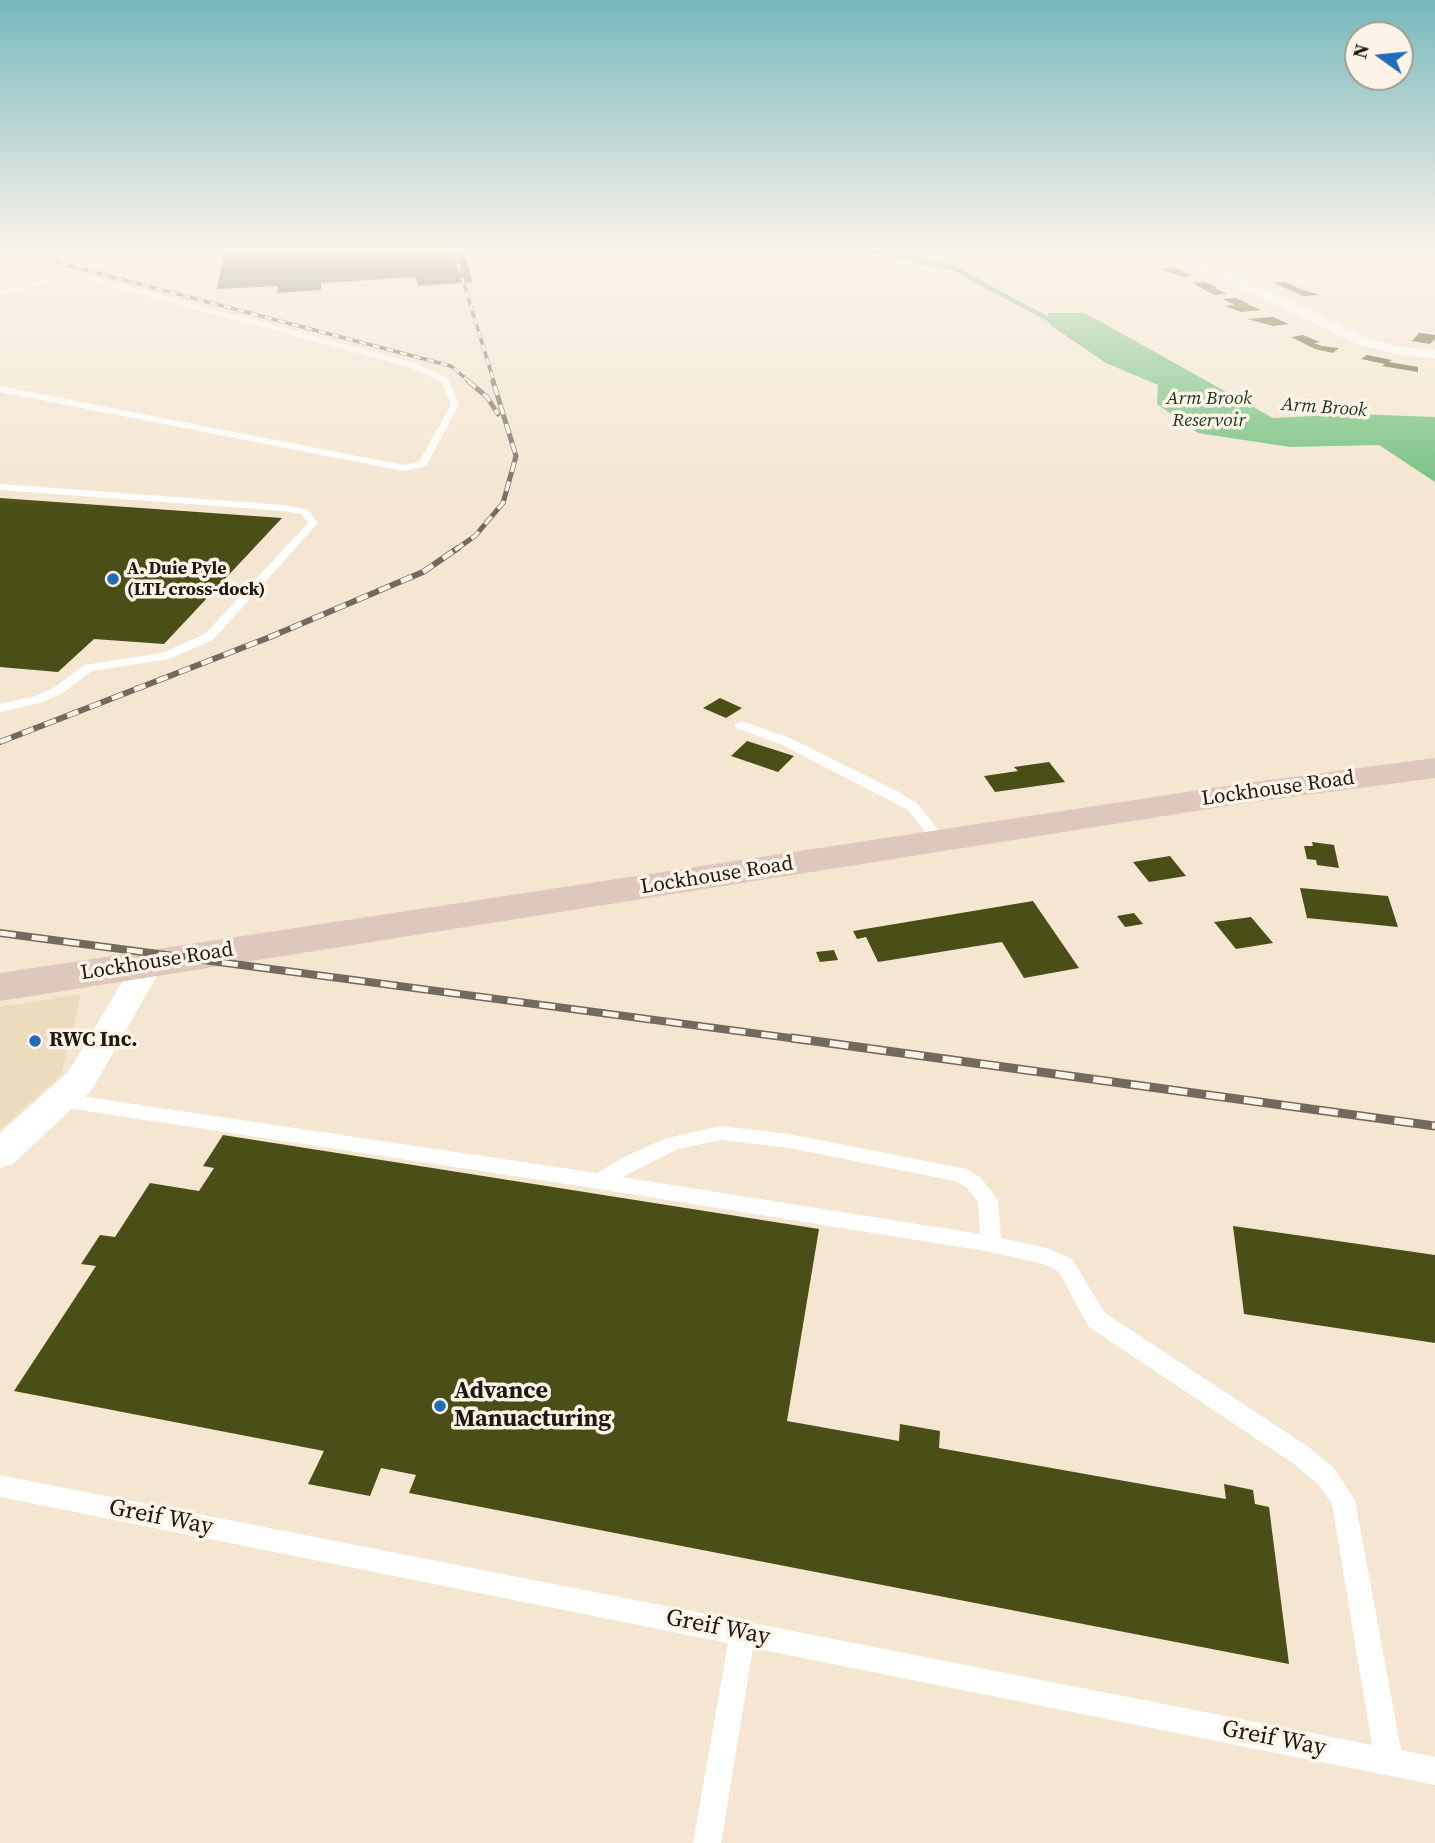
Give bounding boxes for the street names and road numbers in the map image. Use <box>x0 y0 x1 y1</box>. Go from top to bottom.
street label: Lockhouse Road <box>1200 766 1356 812</box>
street label: Lockhouse Road <box>639 852 795 900</box>
street label: Lockhouse Road <box>79 938 235 986</box>
street label: Greif Way <box>107 1494 215 1542</box>
street label: Greif Way <box>664 1604 772 1652</box>
street label: Greif Way <box>1220 1715 1328 1763</box>

